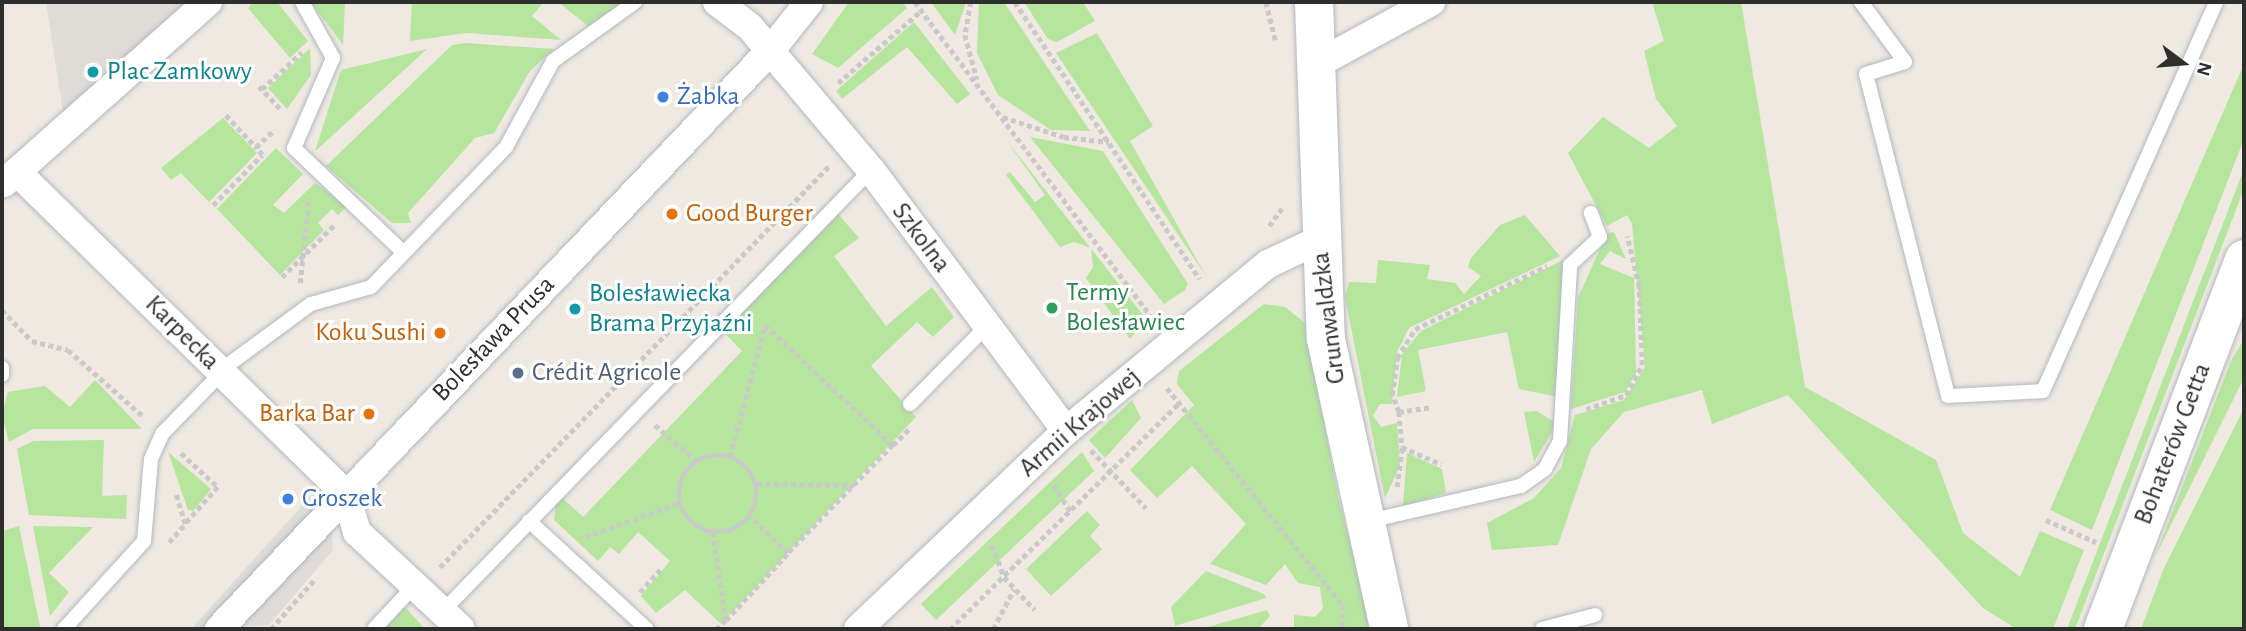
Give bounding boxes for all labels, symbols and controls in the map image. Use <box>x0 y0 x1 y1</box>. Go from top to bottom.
north arrow <box>2148 28 2218 98</box>
place label: Plac Zamkowy <box>107 56 252 88</box>
text: N <box>2193 60 2215 78</box>
marker: Plac Zamkowy <box>85 64 101 80</box>
place label: Żabka <box>677 81 739 113</box>
marker: Żabka <box>655 89 671 105</box>
street label: Szkolna <box>885 197 957 279</box>
place label: Good Burger <box>686 198 813 230</box>
marker: Good Burger <box>664 206 680 222</box>
street label: Grunwaldzka <box>1305 250 1353 386</box>
street label: Bolesława Prusa <box>426 270 562 408</box>
place label: Termy Bolesławiec <box>1066 277 1185 338</box>
place label: Bolesławiecka Brama Przyjaźni <box>589 278 752 340</box>
street label: Karpecka <box>138 289 226 377</box>
marker: Termy Bolesławiec <box>1044 300 1060 316</box>
marker: Bolesławiecka Brama Przyjaźni <box>567 301 583 317</box>
place label: Koku Sushi <box>315 317 426 349</box>
marker: Koku Sushi <box>432 325 448 341</box>
place label: Crédit Agricole <box>532 357 681 389</box>
street label: Bohaterów Getta <box>2128 359 2218 529</box>
street label: Armii Krajowej <box>1013 362 1147 484</box>
marker: Crédit Agricole <box>510 365 526 381</box>
place label: Barka Bar <box>259 398 355 430</box>
marker: Barka Bar <box>361 406 377 422</box>
place label: Groszek <box>302 483 382 515</box>
marker: Groszek <box>280 491 296 507</box>

